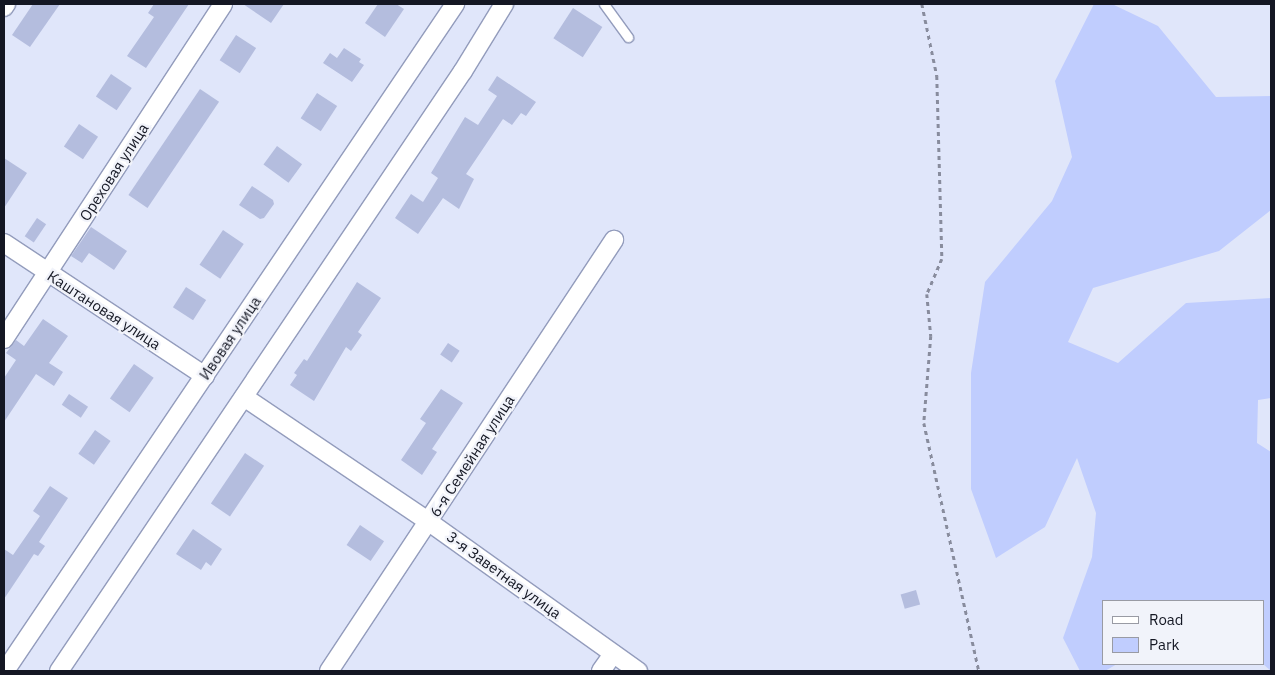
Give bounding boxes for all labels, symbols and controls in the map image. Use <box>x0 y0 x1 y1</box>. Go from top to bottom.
street label: Ореховая улица <box>76 120 152 224</box>
street label: Каштановая улица <box>44 267 164 353</box>
street label: Ивовая улица <box>195 293 265 383</box>
street label: 6-я Семейная улица <box>426 392 518 520</box>
street label: 3-я Заветная улица <box>443 527 565 623</box>
legend <box>1102 600 1265 665</box>
text: Road <box>1149 610 1184 629</box>
text: Park <box>1149 635 1179 654</box>

